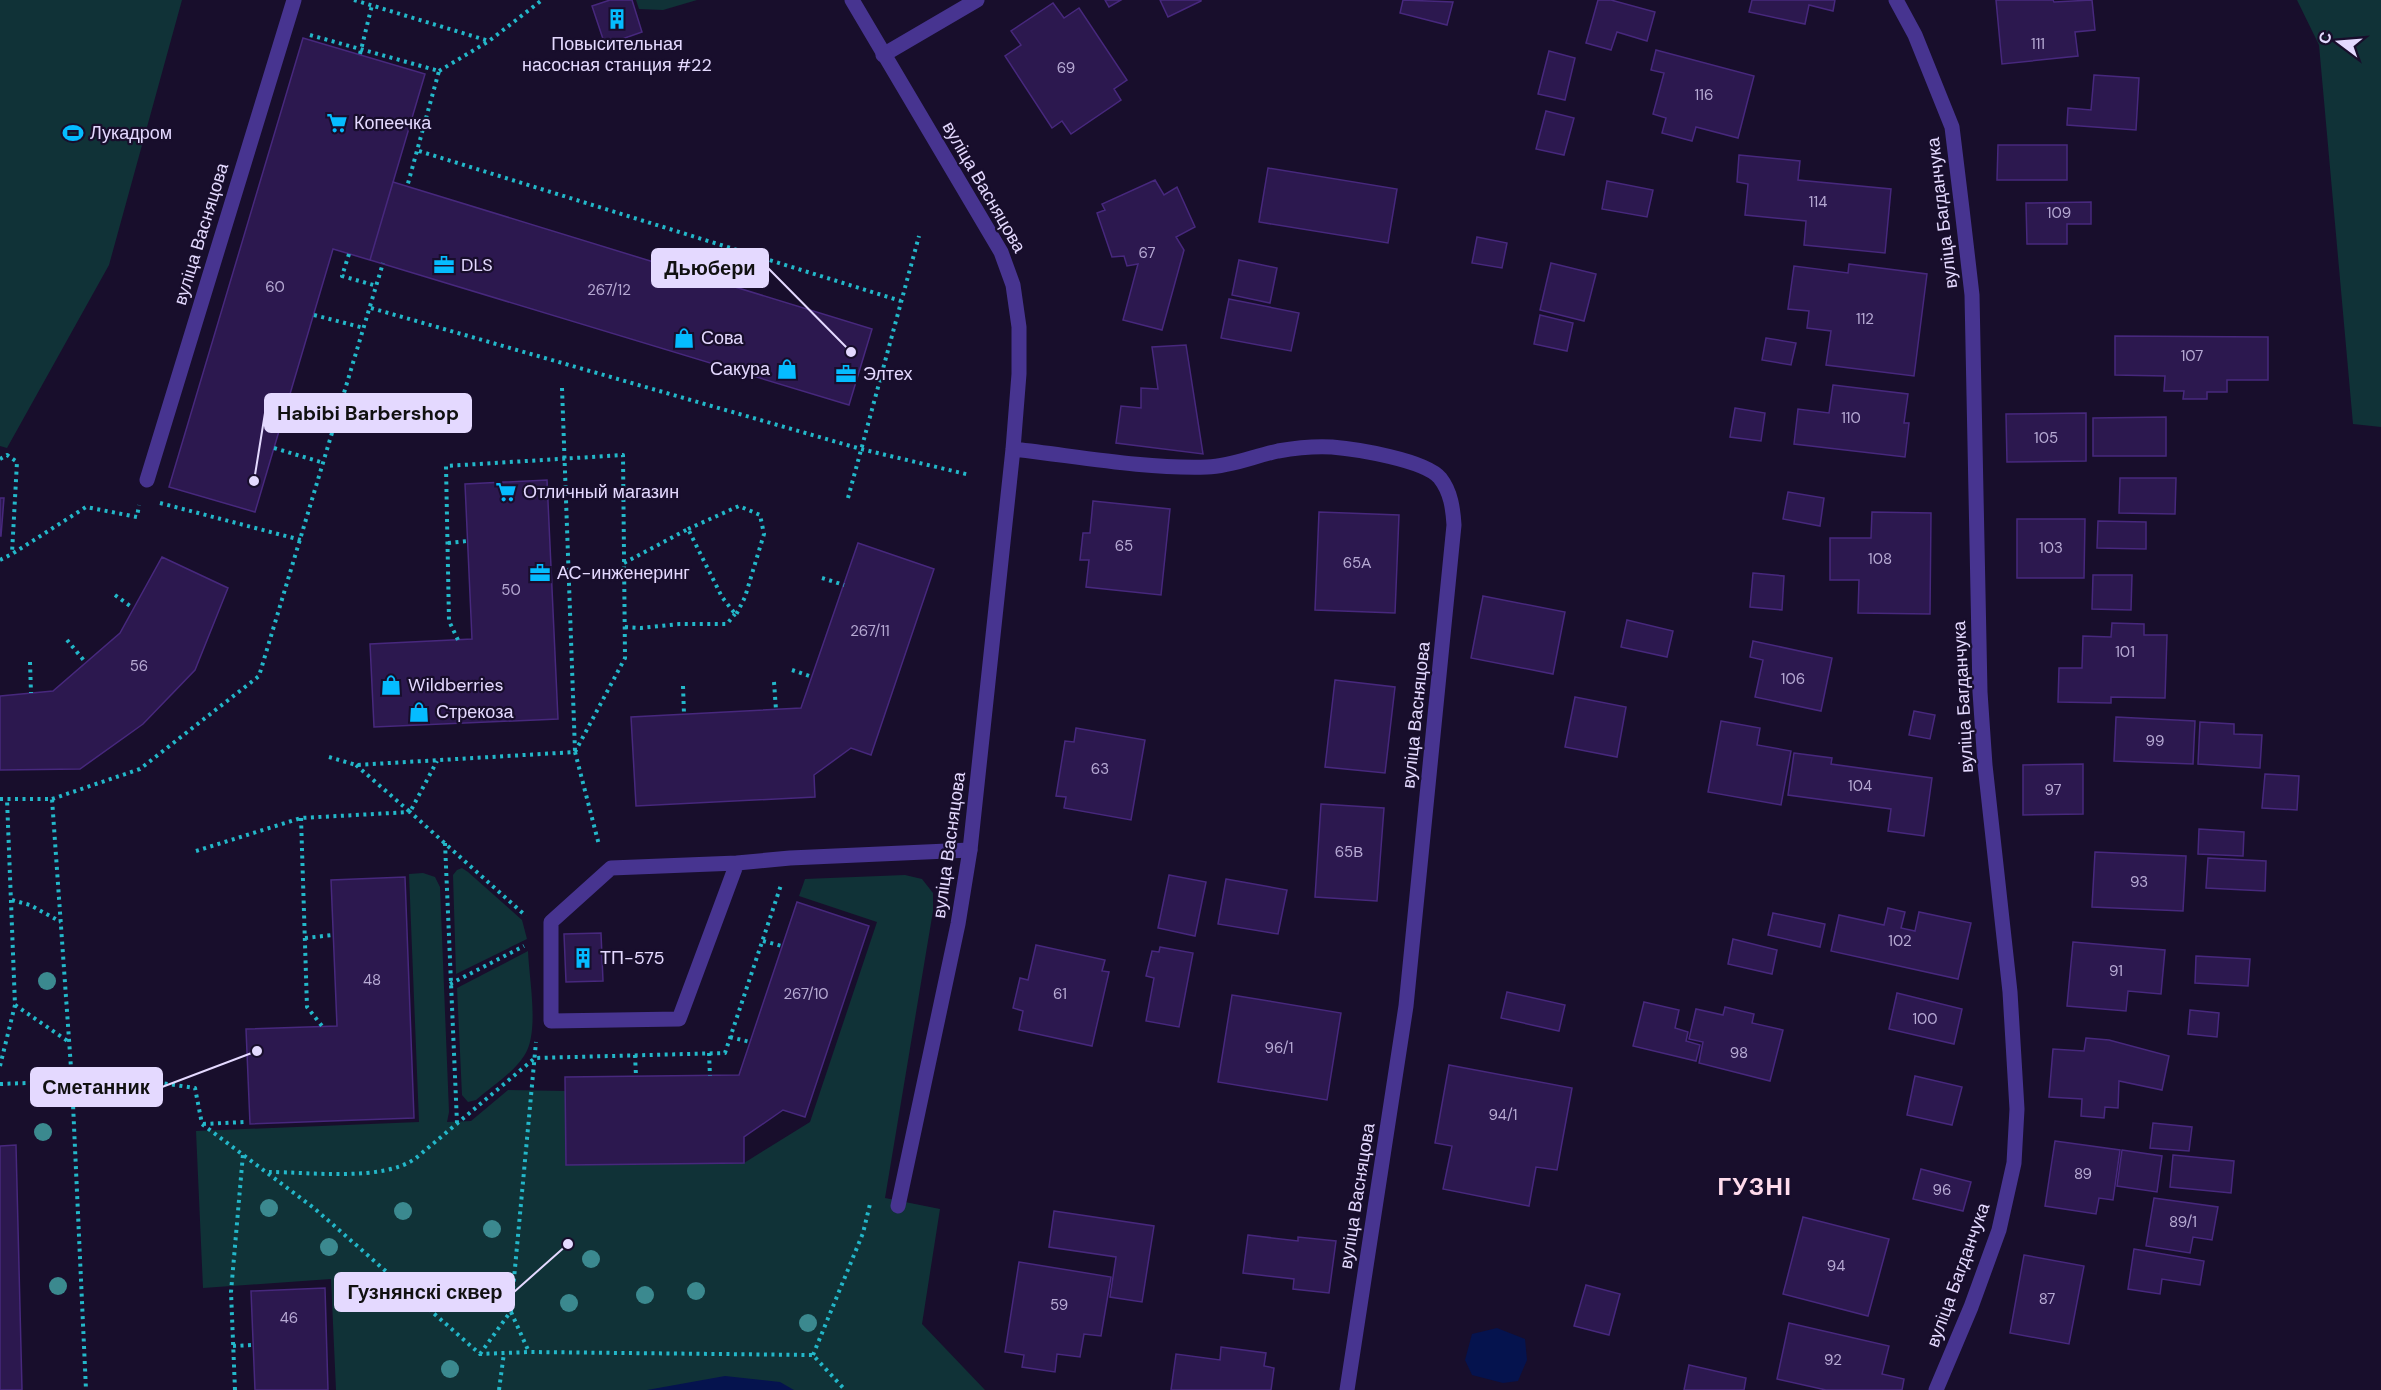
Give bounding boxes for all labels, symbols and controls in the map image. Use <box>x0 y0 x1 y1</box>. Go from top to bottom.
building icon: Повысительная насосная станция #22 <box>605 7 629 31</box>
north arrow <box>2309 12 2369 72</box>
text: С <box>2313 29 2337 46</box>
place label: Повысительная насосная станция #22 <box>522 32 712 77</box>
house number: 111 <box>2031 34 2045 54</box>
house number: 69 <box>1057 58 1075 78</box>
house number: 116 <box>1695 85 1713 105</box>
supermarket icon: Копеечка <box>325 111 349 135</box>
place label: Копеечка <box>354 111 432 135</box>
street label: вуліца Васняцова <box>937 117 1032 258</box>
sports icon: Лукадром <box>61 121 85 145</box>
place label: Лукадром <box>90 121 172 145</box>
street label: вуліца Багданчука <box>1921 135 1963 290</box>
street label: вуліца Васняцова <box>168 159 234 308</box>
house number: 114 <box>1809 192 1827 212</box>
house number: 109 <box>2047 203 2071 223</box>
house number: 67 <box>1138 243 1156 263</box>
callout: Дьюбери <box>652 249 768 287</box>
office icon: DLS <box>432 253 456 277</box>
place label: DLS <box>461 253 493 277</box>
text: Дьюбери <box>664 255 756 281</box>
house number: 60 <box>265 277 285 297</box>
house number: 267/12 <box>587 280 631 300</box>
house number: 112 <box>1856 309 1874 329</box>
shop icon: Сова <box>672 326 696 350</box>
place label: Сова <box>701 326 744 350</box>
house number: 107 <box>2181 346 2203 366</box>
place label: Сакура <box>710 357 771 381</box>
shop icon: Сакура <box>775 357 799 381</box>
office icon: Элтех <box>834 362 858 386</box>
place label: Элтех <box>863 362 913 386</box>
callout: Habibi Barbershop <box>265 394 471 432</box>
text: Habibi Barbershop <box>277 400 459 426</box>
house number: 110 <box>1841 408 1861 428</box>
house number: 105 <box>2034 428 2058 448</box>
supermarket icon: Отличный магазин <box>494 480 518 504</box>
place label: Отличный магазин <box>523 480 679 504</box>
house number: 65 <box>1115 536 1133 556</box>
house number: 103 <box>2039 538 2063 558</box>
house number: 108 <box>1868 549 1892 569</box>
house number: 65А <box>1343 553 1371 573</box>
office icon: АС-инженеринг <box>528 561 552 585</box>
place label: АС-инженеринг <box>557 561 690 585</box>
house number: 50 <box>501 580 521 600</box>
street label: вуліца Багданчука <box>1947 619 1979 774</box>
house number: 267/11 <box>850 621 890 641</box>
street label: вуліца Васняцова <box>1396 639 1436 790</box>
house number: 101 <box>2115 642 2135 662</box>
house number: 56 <box>130 656 148 676</box>
house number: 106 <box>1781 669 1805 689</box>
shop icon: Wildberries <box>379 673 403 697</box>
place label: Wildberries <box>408 673 503 697</box>
shop icon: Стрекоза <box>407 700 431 724</box>
place label: Стрекоза <box>436 700 514 724</box>
house number: 99 <box>2146 731 2164 751</box>
house number: 63 <box>1091 759 1109 779</box>
street label: вуліца Васняцова <box>927 769 971 920</box>
house number: 104 <box>1848 776 1872 796</box>
house number: 97 <box>2044 780 2062 800</box>
house number: 65В <box>1335 842 1363 862</box>
house number: 93 <box>2130 872 2148 892</box>
house number: 102 <box>1888 931 1912 951</box>
building icon: ТП-575 <box>571 946 595 970</box>
place label: ТП-575 <box>600 946 664 970</box>
house number: 91 <box>2109 961 2123 981</box>
house number: 48 <box>363 970 381 990</box>
house number: 267/10 <box>783 984 829 1004</box>
house number: 61 <box>1053 984 1067 1004</box>
house number: 100 <box>1912 1009 1938 1029</box>
house number: 96/1 <box>1265 1038 1293 1058</box>
house number: 98 <box>1730 1043 1748 1063</box>
callout: Сметанник <box>31 1068 162 1106</box>
text: Сметанник <box>42 1074 151 1100</box>
house number: 94/1 <box>1488 1105 1518 1125</box>
street label: вуліца Васняцова <box>1334 1120 1381 1271</box>
house number: 89 <box>2074 1164 2092 1184</box>
district label: ГУЗНІ <box>1717 1171 1793 1202</box>
house number: 96 <box>1933 1180 1951 1200</box>
street label: вуліца Багданчука <box>1921 1199 1996 1351</box>
house number: 89/1 <box>2169 1212 2197 1232</box>
house number: 94 <box>1827 1256 1845 1276</box>
callout: Гузнянскі сквер <box>335 1273 514 1311</box>
text: Гузнянскі сквер <box>347 1279 503 1305</box>
house number: 87 <box>2039 1289 2055 1309</box>
house number: 59 <box>1050 1295 1068 1315</box>
house number: 46 <box>280 1308 298 1328</box>
house number: 92 <box>1824 1350 1842 1370</box>

